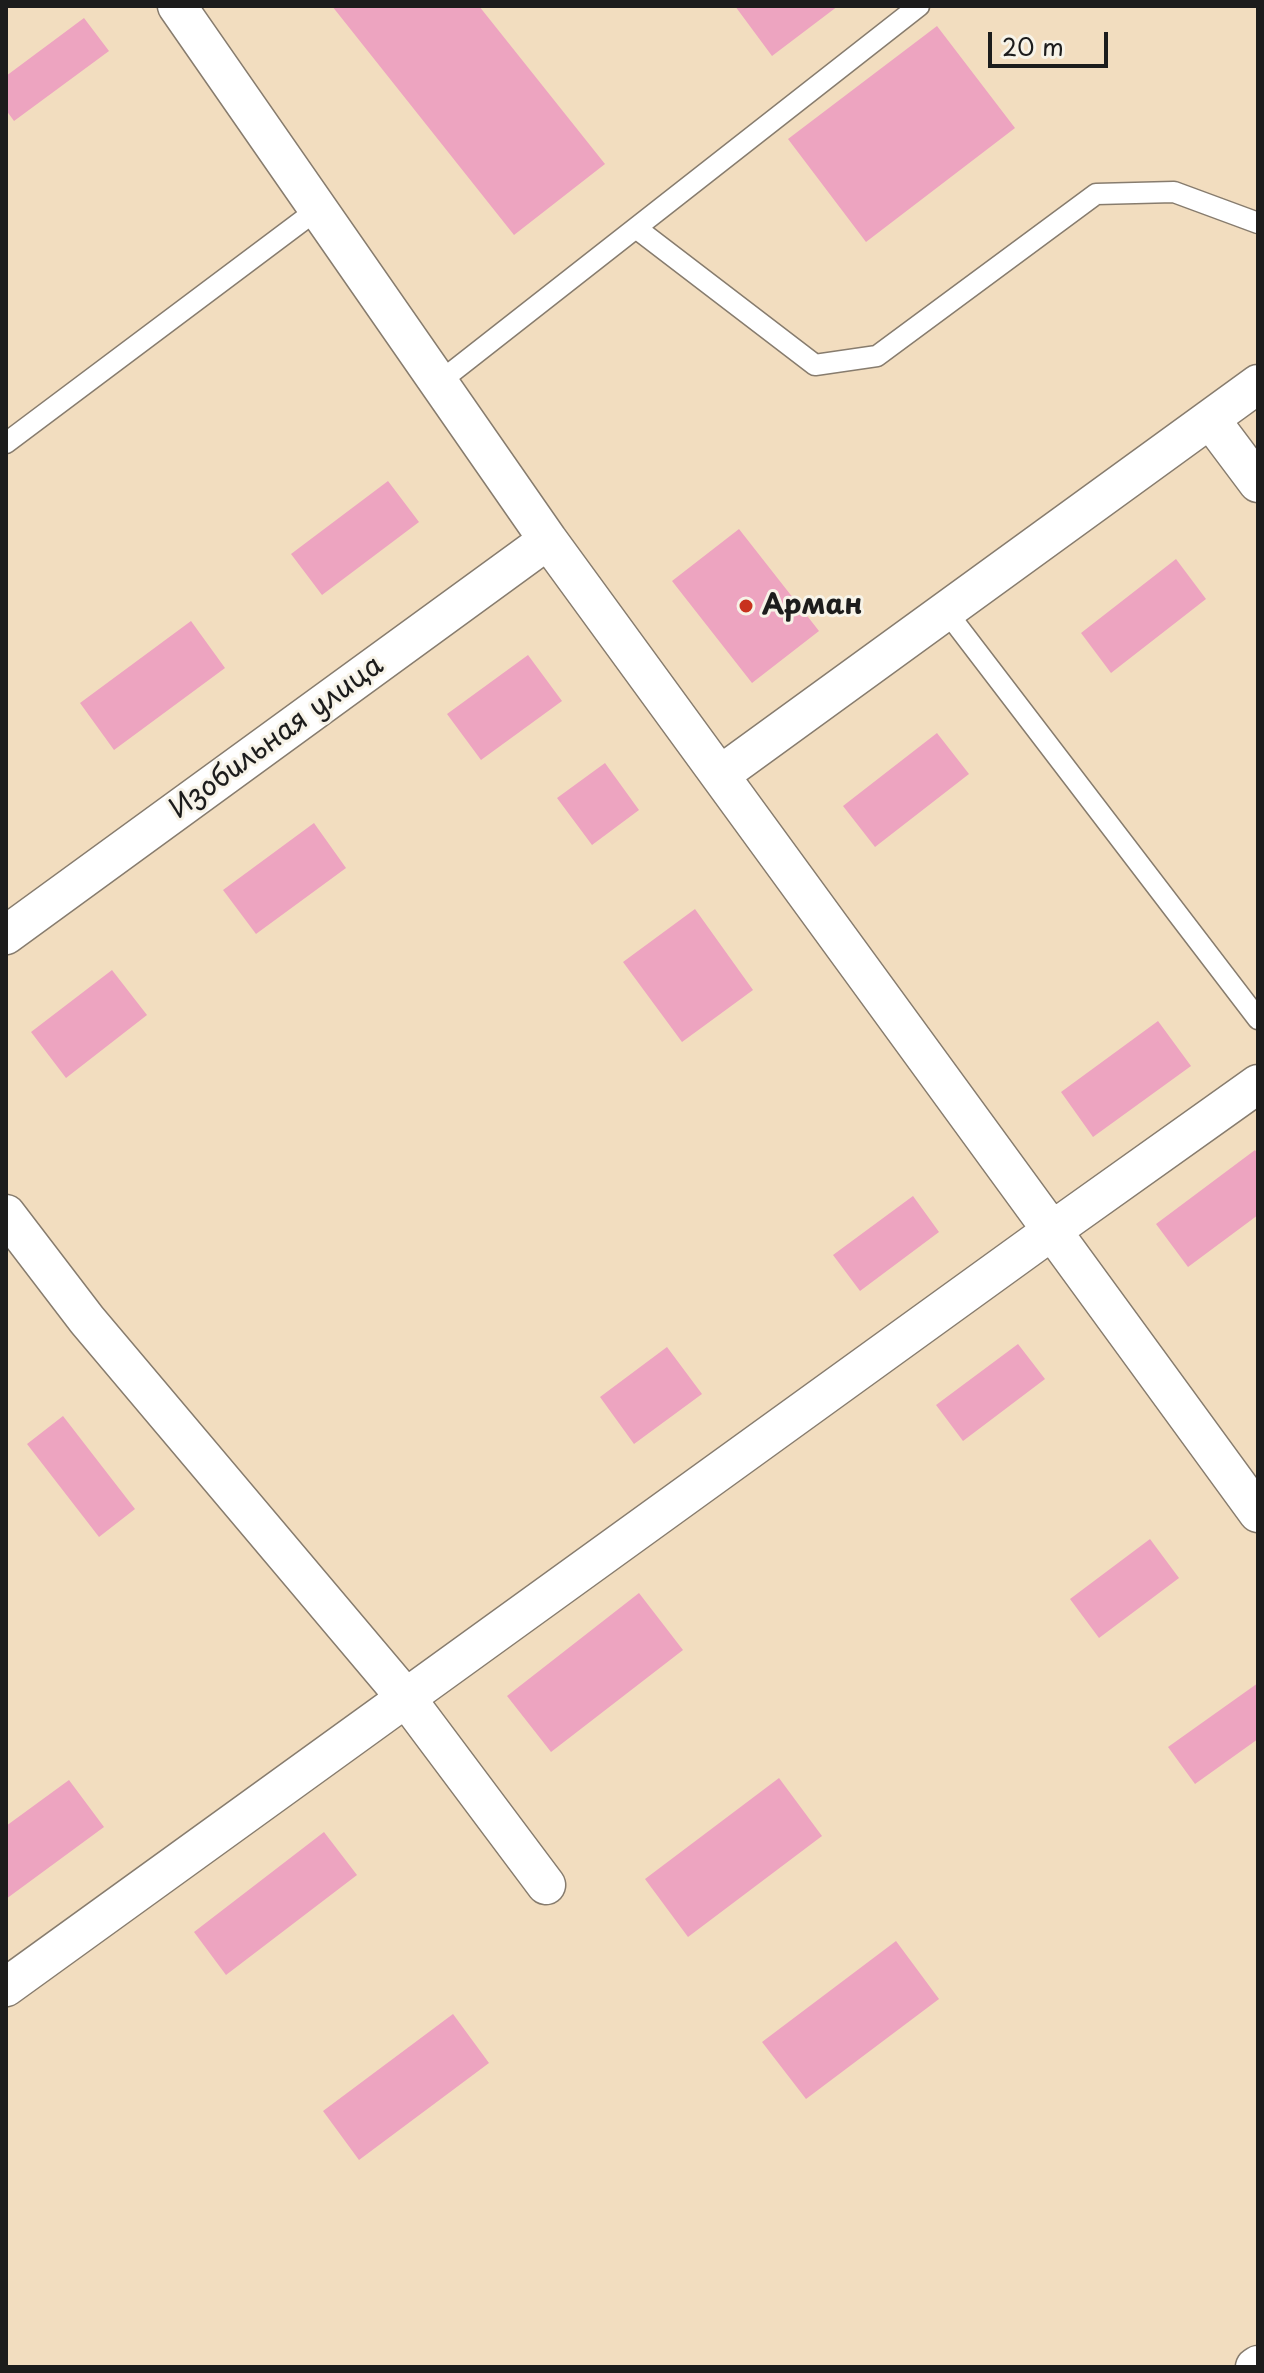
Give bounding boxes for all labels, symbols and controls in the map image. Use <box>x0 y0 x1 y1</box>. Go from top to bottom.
scale bar <box>992 16 1112 66</box>
text: 20 m <box>1002 28 1064 64</box>
place label: Арман <box>762 589 862 623</box>
marker: Арман <box>737 597 755 615</box>
street label: Изобильная улица <box>164 649 390 827</box>

